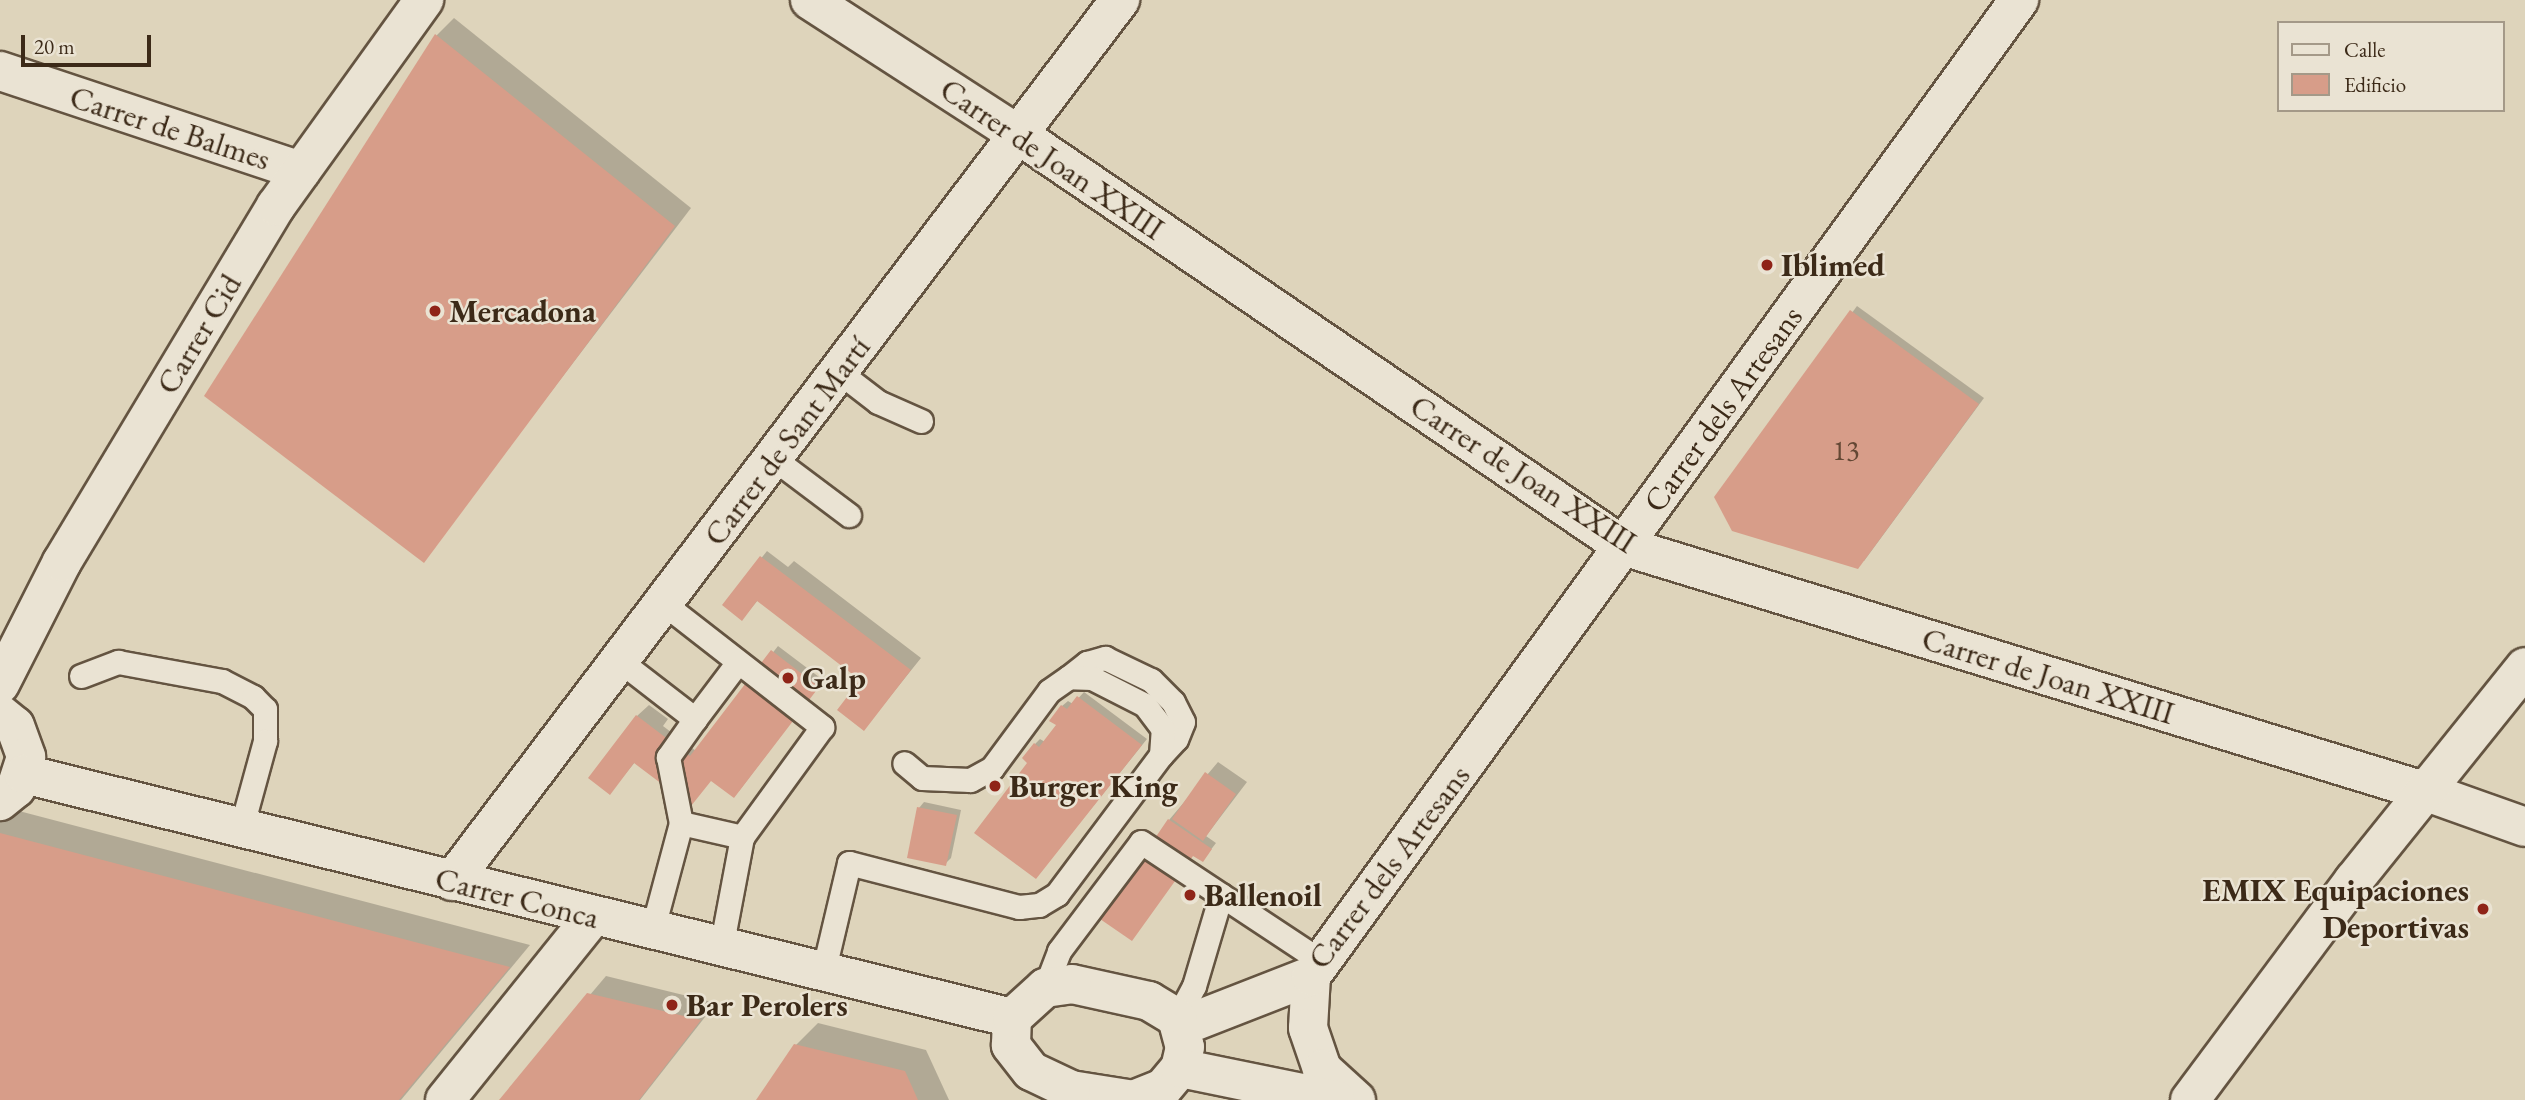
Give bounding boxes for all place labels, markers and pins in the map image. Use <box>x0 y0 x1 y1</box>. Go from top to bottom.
place label: Iblimed <box>1781 246 1885 284</box>
marker: Iblimed <box>1759 257 1775 273</box>
place label: Mercadona <box>449 292 596 330</box>
marker: Mercadona <box>427 303 443 319</box>
place label: Galp <box>802 659 866 697</box>
marker: Galp <box>780 670 796 686</box>
place label: Burger King <box>1009 767 1178 805</box>
marker: Burger King <box>987 778 1003 794</box>
place label: EMIX Equipaciones Deportivas <box>2202 872 2469 947</box>
place label: Ballenoil <box>1204 876 1322 914</box>
marker: Ballenoil <box>1182 887 1198 903</box>
marker: EMIX Equipaciones Deportivas <box>2475 901 2491 917</box>
place label: Bar Perolers <box>686 986 848 1024</box>
marker: Bar Perolers <box>664 997 680 1013</box>

